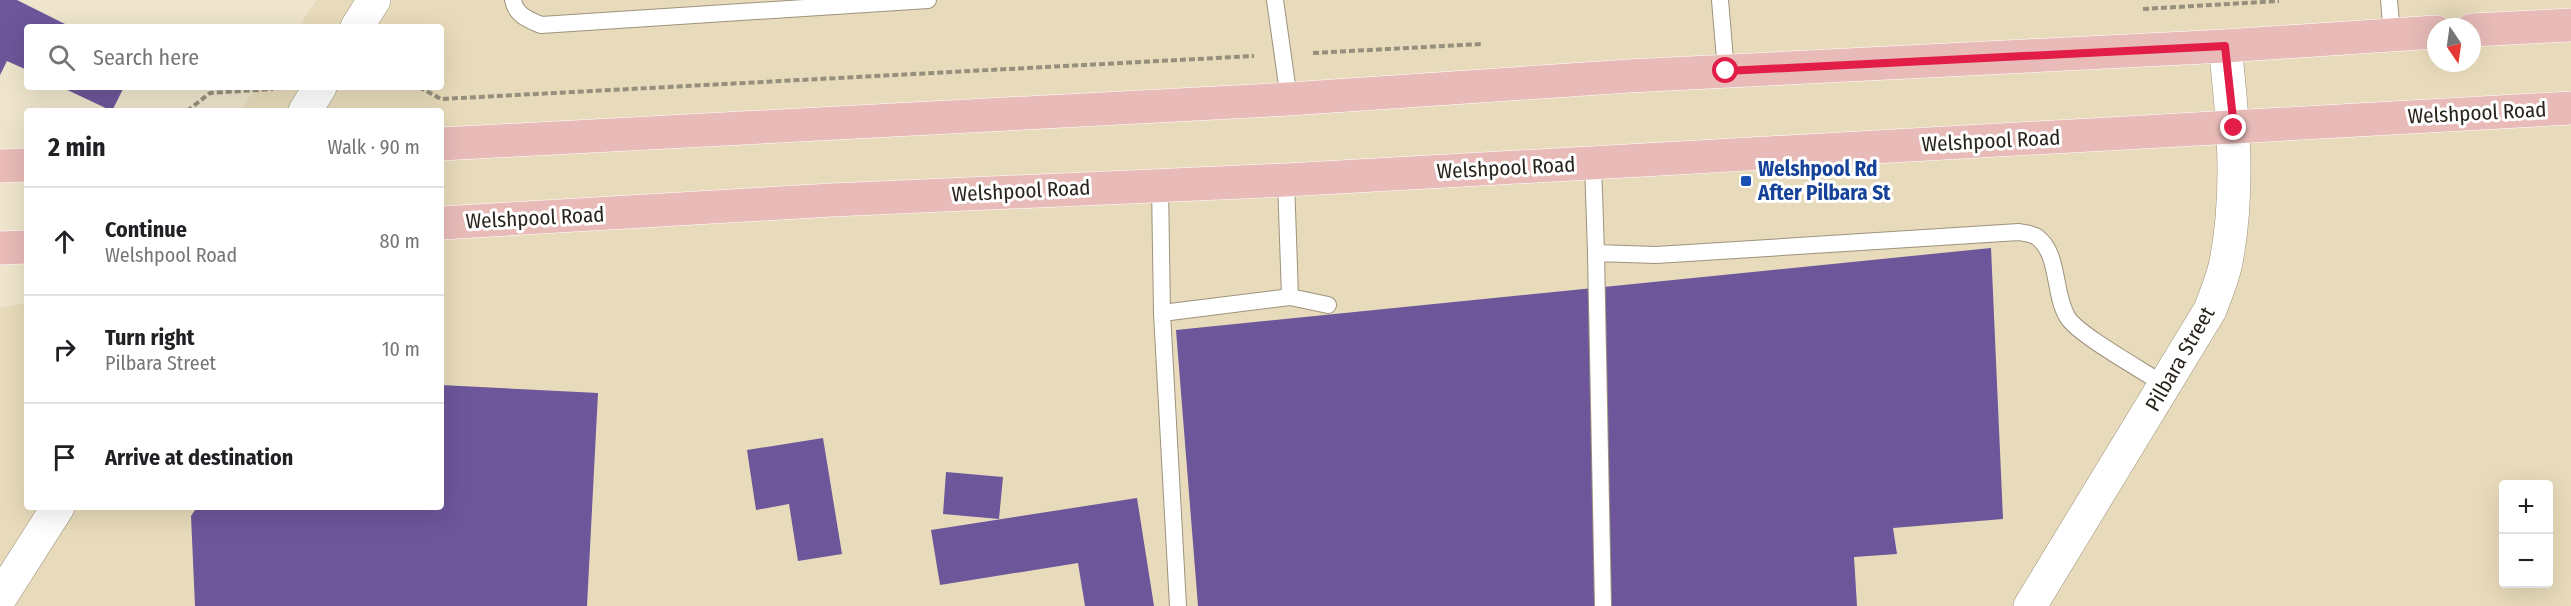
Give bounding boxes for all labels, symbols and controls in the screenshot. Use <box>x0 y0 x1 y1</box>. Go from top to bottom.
north arrow <box>2427 18 2481 72</box>
search box <box>24 24 444 90</box>
icon: search <box>45 41 78 74</box>
text: Search here <box>93 44 199 71</box>
route start <box>1712 57 1738 83</box>
street label: Welshpool Road <box>2407 96 2547 130</box>
route end <box>2220 114 2246 140</box>
street label: Welshpool Road <box>1921 124 2061 158</box>
text: 2 min <box>48 132 106 163</box>
text: Walk · 90 m <box>328 135 420 159</box>
street label: Welshpool Road <box>1436 151 1576 185</box>
place label: Welshpool Rd After Pilbara St <box>1757 156 1891 206</box>
street label: Welshpool Road <box>951 174 1091 208</box>
marker: Welshpool Rd After Pilbara St <box>1739 174 1753 188</box>
street label: Welshpool Road <box>465 201 605 235</box>
text: Continue <box>105 216 187 243</box>
icon: ahead <box>48 225 81 258</box>
text: 80 m <box>380 229 420 253</box>
text: Welshpool Road <box>105 243 237 267</box>
street label: Pilbara Street <box>2140 302 2220 416</box>
text: Turn right <box>105 324 194 351</box>
icon: right <box>48 333 81 366</box>
text: 10 m <box>382 337 420 361</box>
text: Pilbara Street <box>105 351 216 375</box>
icon: arrive <box>48 441 81 474</box>
text: Arrive at destination <box>105 444 293 471</box>
map controls <box>2499 480 2553 588</box>
button: + <box>2499 480 2553 534</box>
button: − <box>2499 534 2553 588</box>

